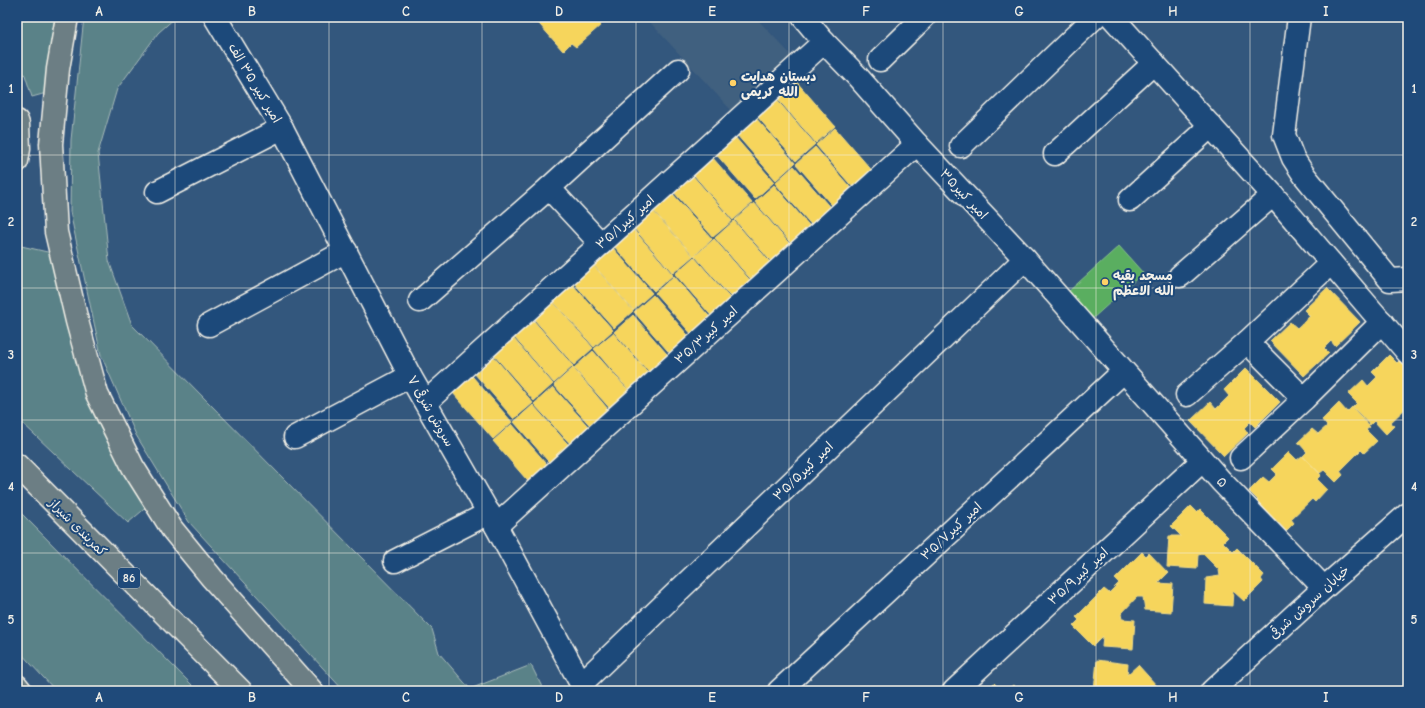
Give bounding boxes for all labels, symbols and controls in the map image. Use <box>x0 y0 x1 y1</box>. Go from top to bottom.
text: A <box>95 4 103 19</box>
text: B <box>248 4 256 19</box>
text: C <box>402 4 410 19</box>
text: D <box>555 4 563 19</box>
text: E <box>708 4 716 19</box>
text: F <box>862 4 870 19</box>
text: G <box>1014 4 1024 19</box>
text: H <box>1168 4 1178 19</box>
text: I <box>1323 4 1329 19</box>
street label: امیر کبیر ۳۵ الف <box>224 40 285 126</box>
place label: دبستان هدایت الله کریمی <box>741 69 816 100</box>
marker: دبستان هدایت الله کریمی <box>728 78 738 88</box>
text: 1 <box>8 81 14 96</box>
text: 1 <box>1411 81 1417 96</box>
street label: امیر کبیر۳۵ <box>936 166 991 223</box>
street label: امیر کبیر۳۵/۱ <box>593 192 658 253</box>
text: 2 <box>8 214 14 229</box>
text: 2 <box>1411 214 1417 229</box>
place label: مسجد بقیه الله الاعظم <box>1113 268 1174 301</box>
marker: مسجد بقیه الله الاعظم <box>1100 277 1110 287</box>
street label: امیر کبیر۳۵/۳ <box>672 303 741 368</box>
text: 3 <box>8 347 14 362</box>
text: 3 <box>1411 347 1417 362</box>
street label: سروش شرقی ۷ <box>403 372 458 450</box>
street label: امیر کبیر۳۵/۵ <box>770 439 837 504</box>
street label: ۵ <box>1213 474 1231 490</box>
text: 4 <box>8 479 14 494</box>
text: 4 <box>1411 479 1417 494</box>
street label: کمربندی شیراز <box>45 494 110 560</box>
street label: امیر کبیر۳۵/۷ <box>917 499 985 564</box>
street label: امیر کبیر۳۵/۹ <box>1045 544 1112 608</box>
street label: خیابان سروش شرقی <box>1265 561 1354 643</box>
road number: 86 <box>118 568 140 588</box>
text: 5 <box>8 612 15 627</box>
text: 5 <box>1411 612 1418 627</box>
text: A <box>95 690 103 705</box>
text: B <box>248 690 256 705</box>
text: C <box>402 690 410 705</box>
text: D <box>555 690 563 705</box>
text: E <box>708 690 716 705</box>
text: F <box>862 690 870 705</box>
text: G <box>1014 690 1024 705</box>
text: H <box>1168 690 1178 705</box>
text: I <box>1323 690 1329 705</box>

